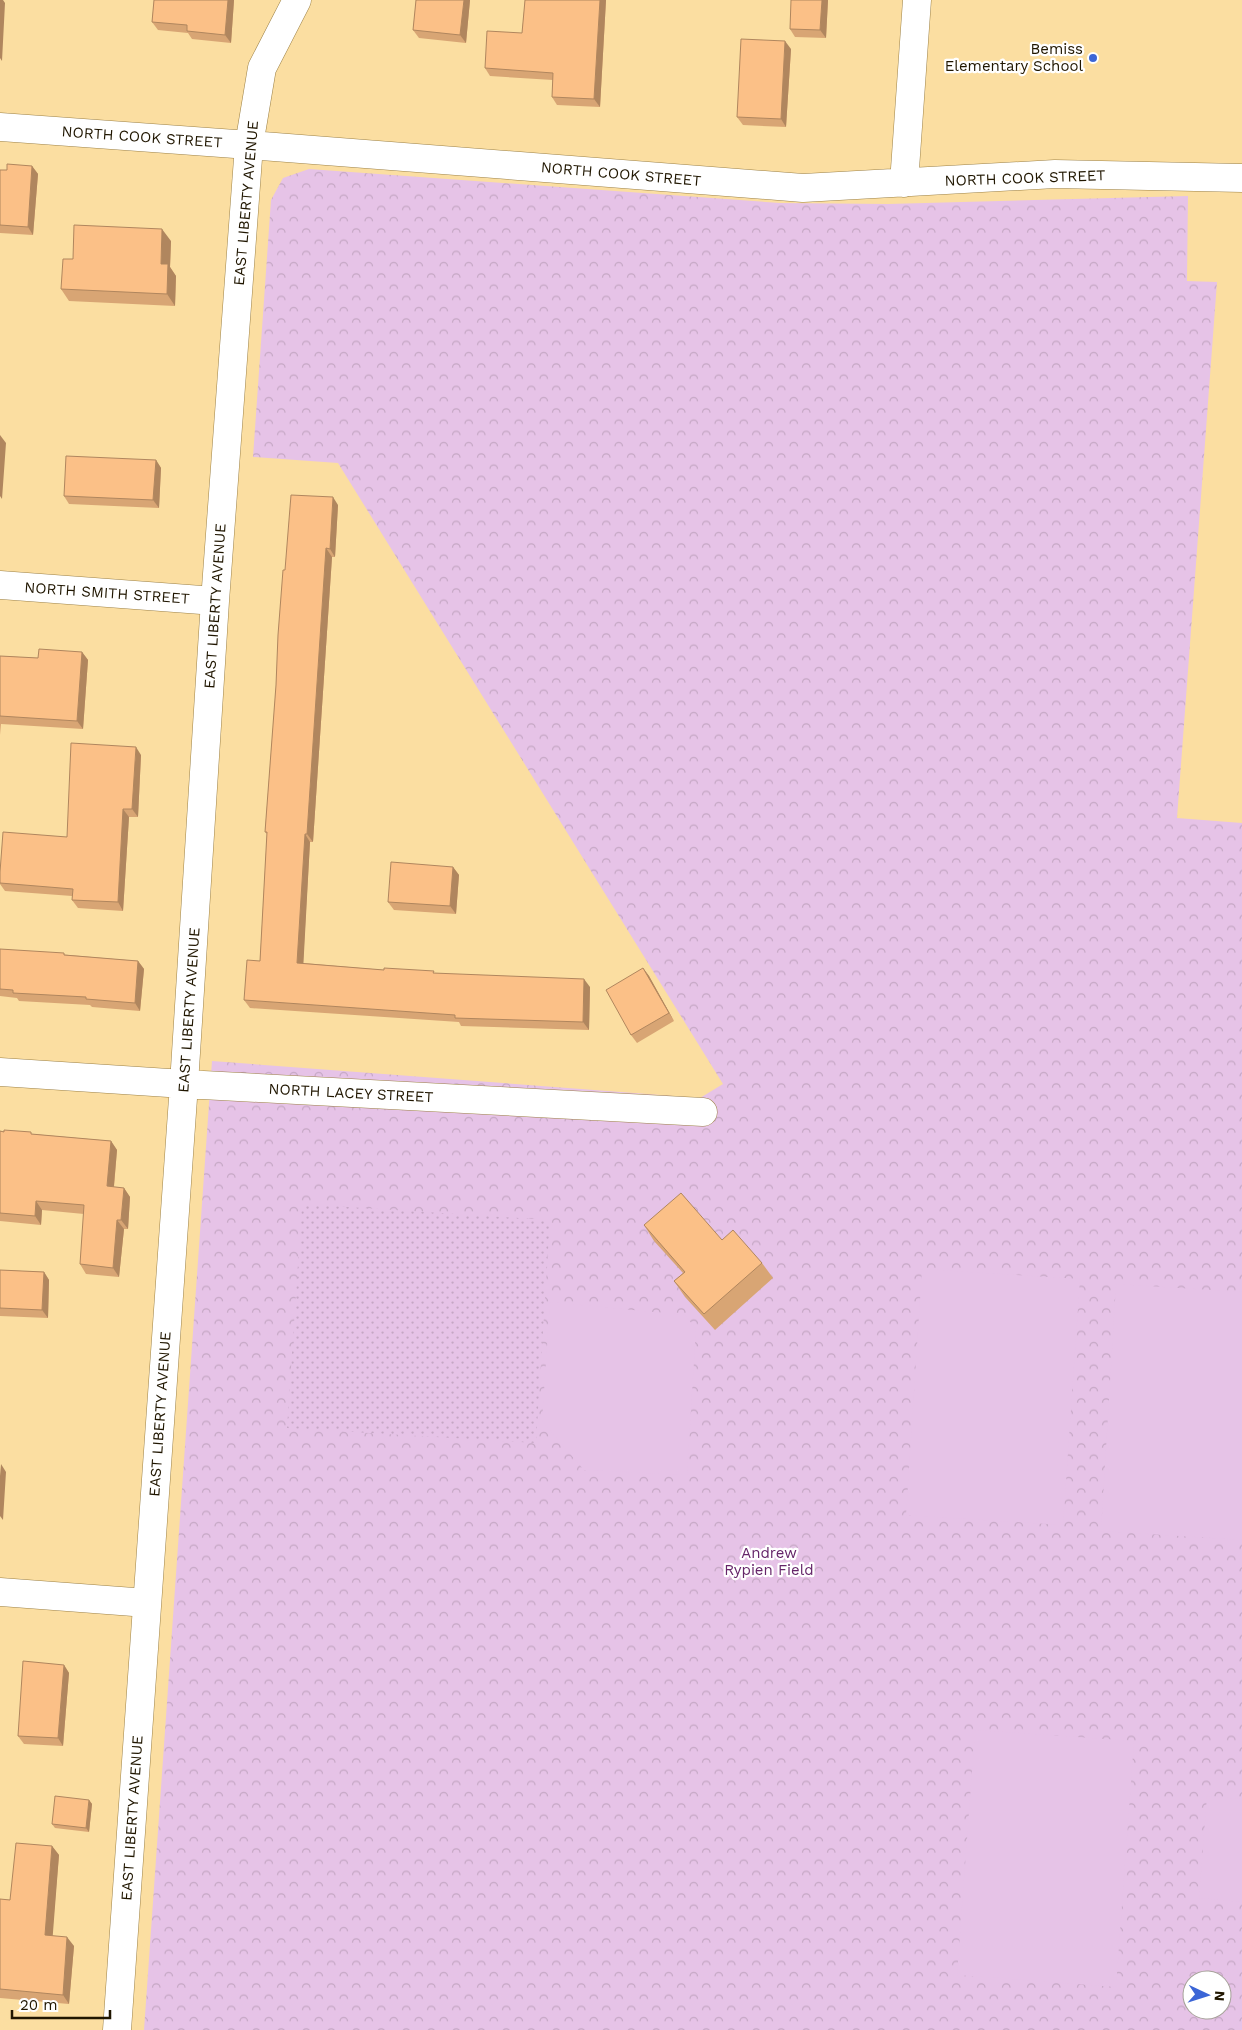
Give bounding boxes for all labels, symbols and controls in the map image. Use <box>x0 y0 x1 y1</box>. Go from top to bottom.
place label: Bemiss Elementary School <box>945 40 1083 75</box>
marker: Bemiss Elementary School <box>1087 52 1099 64</box>
street label: EAST LIBERTY AVENUE <box>230 120 262 286</box>
street label: NORTH COOK STREET <box>61 122 223 152</box>
street label: NORTH COOK STREET <box>540 158 702 190</box>
street label: NORTH COOK STREET <box>944 166 1106 190</box>
street label: EAST LIBERTY AVENUE <box>200 523 230 689</box>
street label: NORTH SMITH STREET <box>24 578 190 608</box>
street label: EAST LIBERTY AVENUE <box>174 927 204 1093</box>
street label: NORTH LACEY STREET <box>268 1080 434 1106</box>
street label: EAST LIBERTY AVENUE <box>145 1331 175 1497</box>
park label: Andrew Rypien Field <box>724 1544 814 1579</box>
street label: EAST LIBERTY AVENUE <box>117 1735 147 1901</box>
north arrow <box>1182 1970 1232 2020</box>
scale bar <box>12 1988 110 2020</box>
text: N <box>1212 1990 1228 2002</box>
text: 20 m <box>20 1996 58 2014</box>

